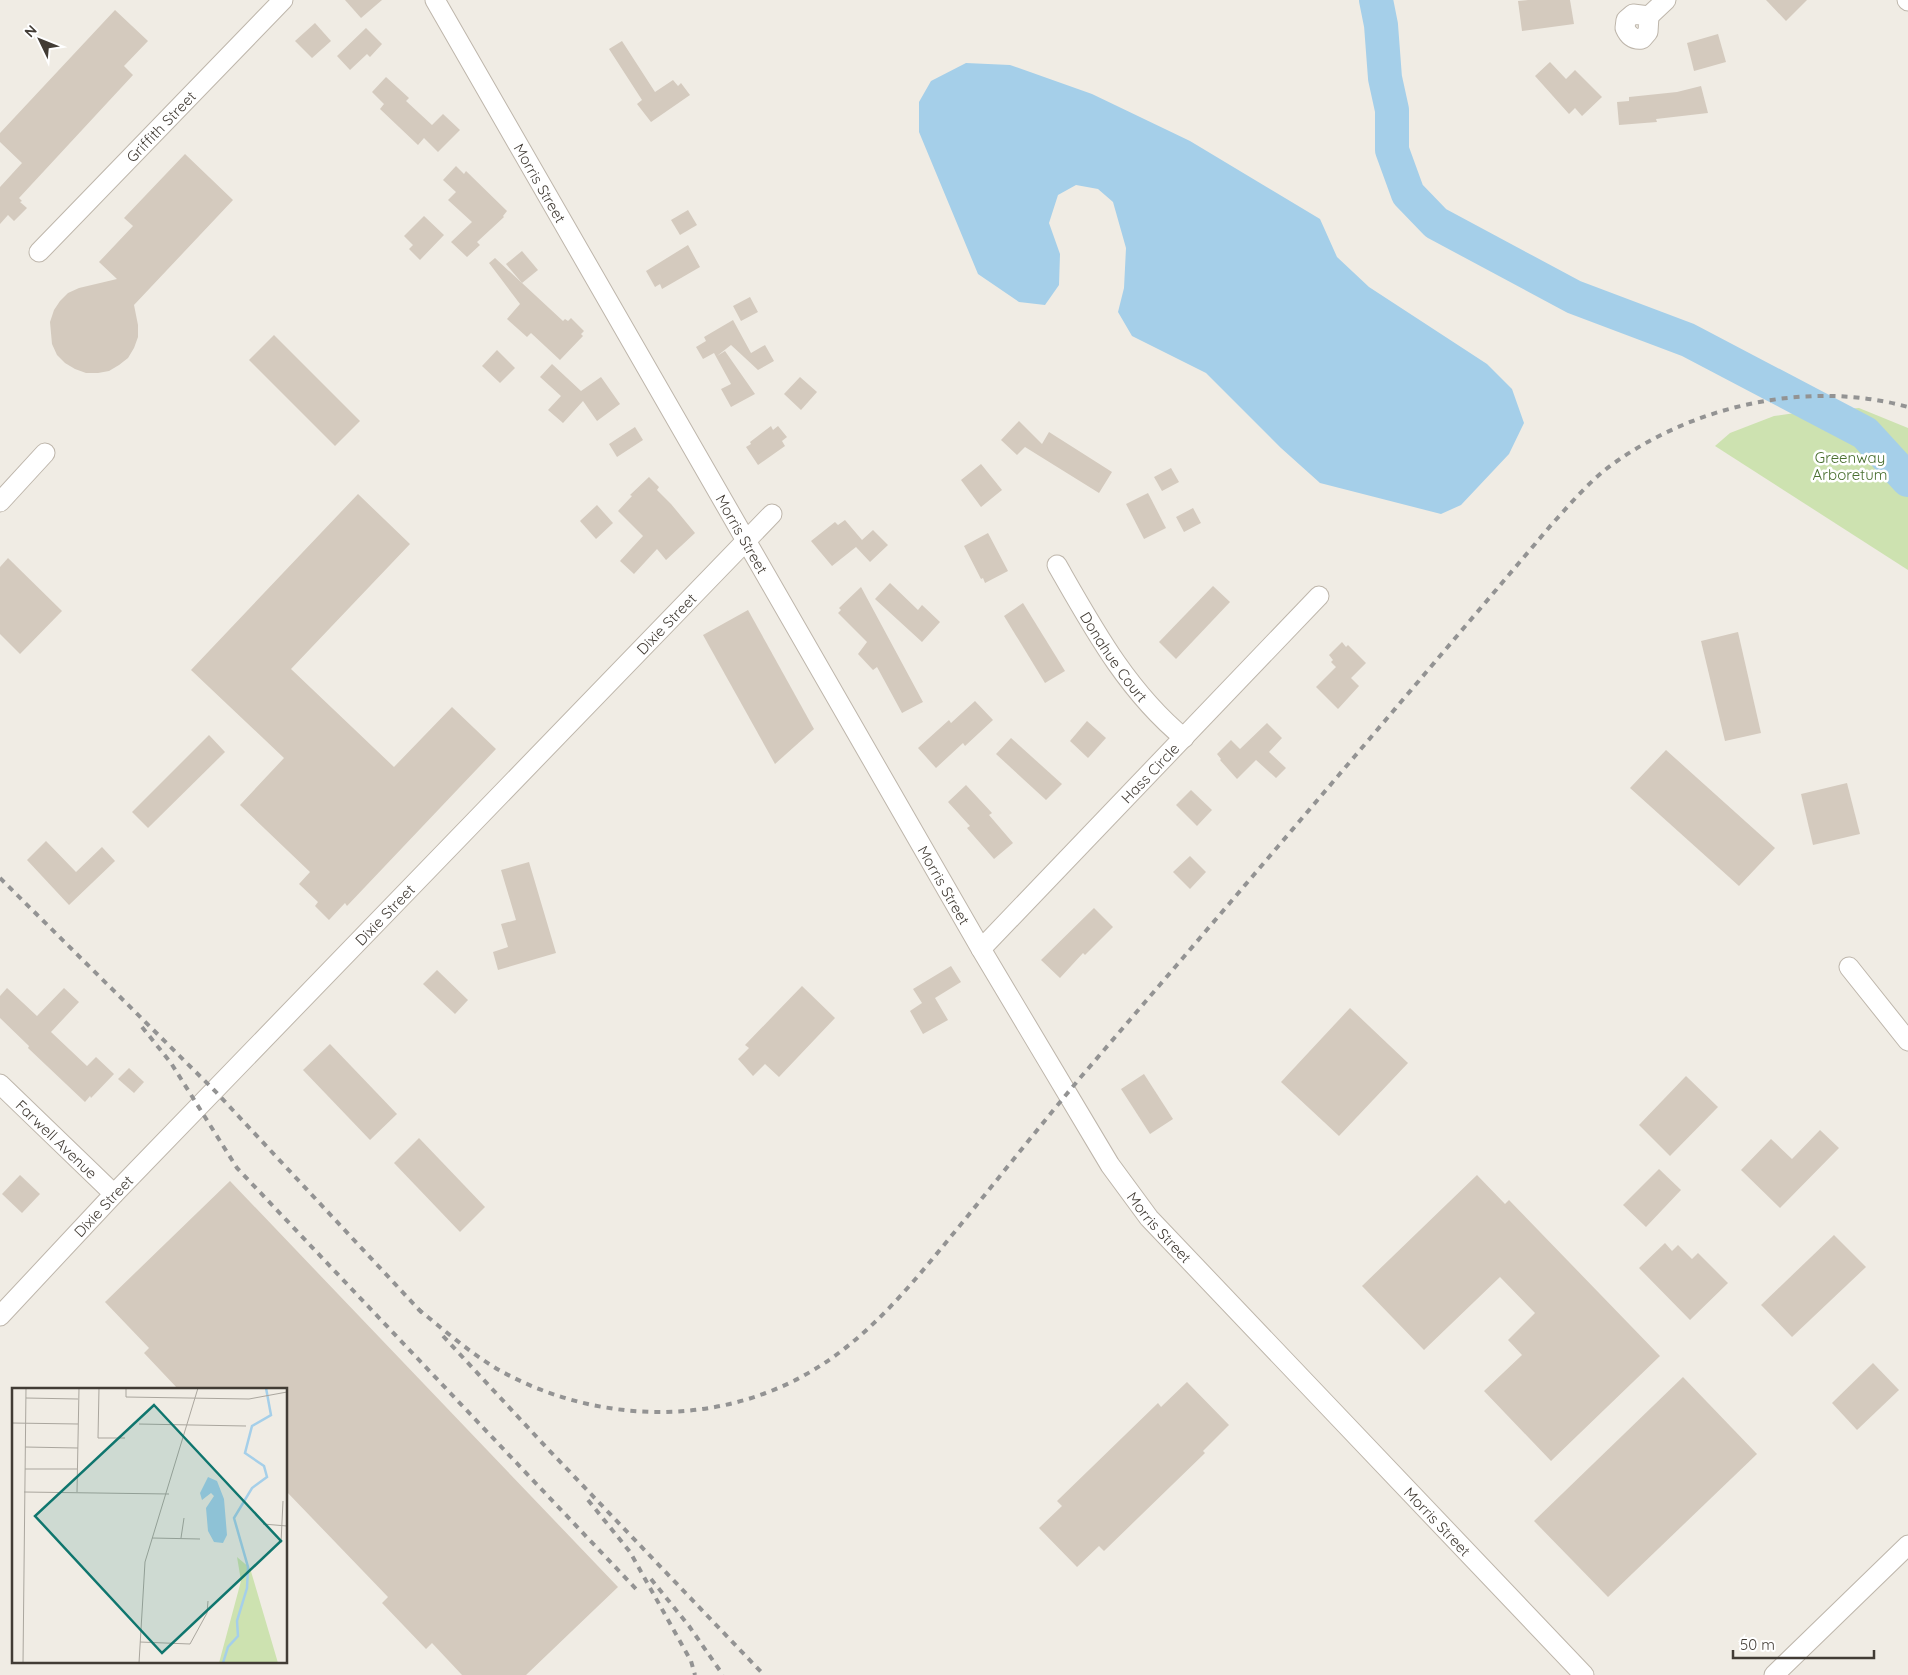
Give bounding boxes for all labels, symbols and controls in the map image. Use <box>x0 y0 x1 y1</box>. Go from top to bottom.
north arrow <box>15 15 65 65</box>
text: N <box>20 21 41 41</box>
street label: Griffith Street <box>122 87 200 166</box>
street label: Morris Street <box>510 140 571 226</box>
park label: Greenway Arboretum <box>1813 448 1887 484</box>
street label: Morris Street <box>712 491 772 577</box>
street label: Dixie Street <box>632 589 700 658</box>
street label: Donahue Court <box>1076 608 1152 706</box>
street label: Hass Circle <box>1117 739 1183 807</box>
street label: Morris Street <box>914 842 974 928</box>
street label: Dixie Street <box>351 880 419 949</box>
street label: Farwell Avenue <box>12 1095 102 1182</box>
street label: Dixie Street <box>69 1171 137 1241</box>
street label: Morris Street <box>1123 1188 1196 1267</box>
inset map <box>12 1388 288 1662</box>
street label: Morris Street <box>1400 1483 1475 1560</box>
scale bar <box>1733 1628 1874 1660</box>
text: 50 m <box>1740 1635 1775 1654</box>

